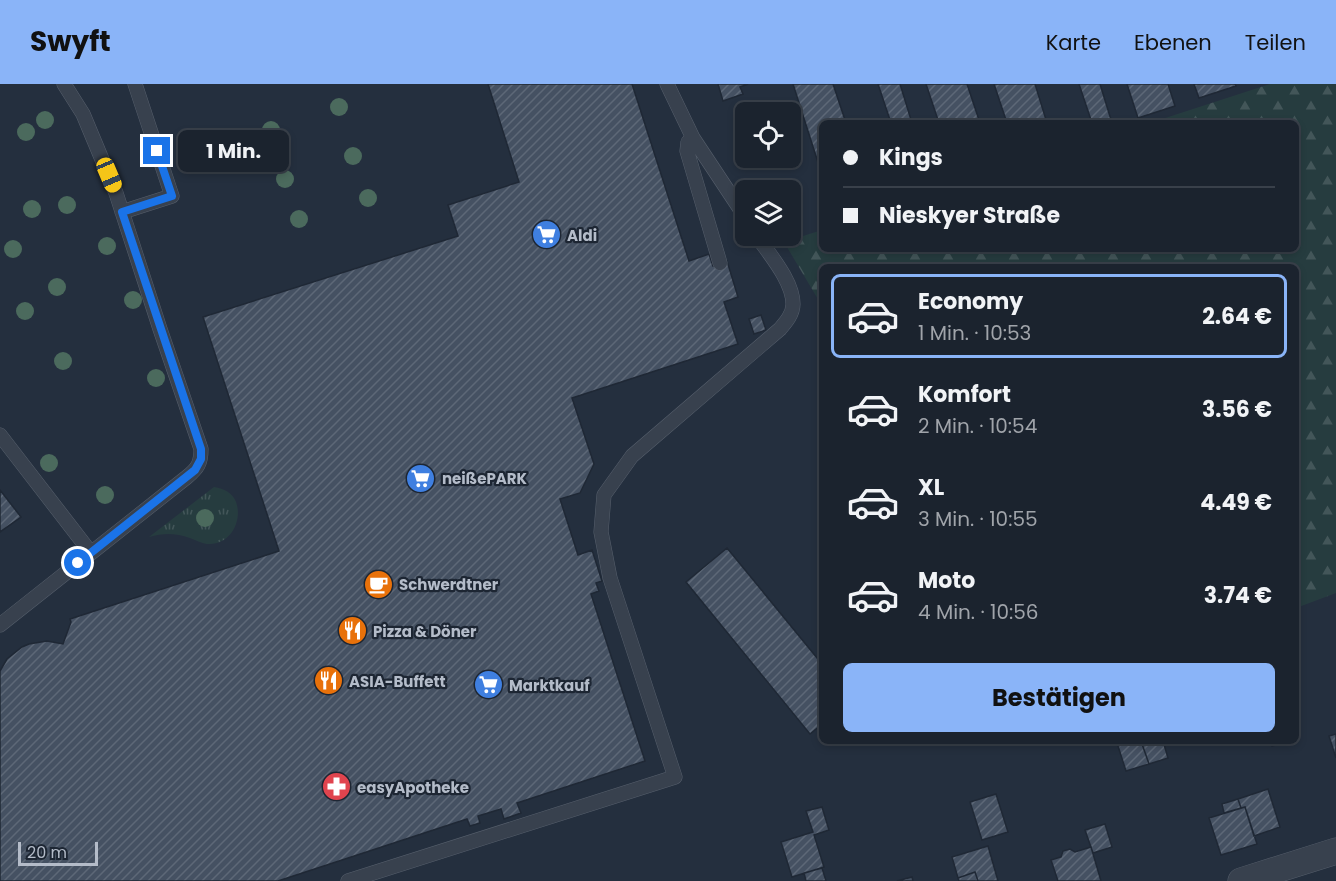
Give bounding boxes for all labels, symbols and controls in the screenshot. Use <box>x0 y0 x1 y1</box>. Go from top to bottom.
text: Swyft <box>30 22 111 61</box>
text: Karte <box>1046 28 1101 57</box>
text: Ebenen <box>1134 28 1212 57</box>
text: Teilen <box>1245 28 1306 57</box>
map controls <box>735 102 801 246</box>
button: locate <box>735 102 801 168</box>
callout: 1 Min. <box>178 130 289 172</box>
route end <box>143 137 170 164</box>
text: 1 Min. <box>206 137 261 165</box>
text: Kings <box>879 142 943 173</box>
car <box>94 155 124 195</box>
button: layers <box>735 180 801 246</box>
text: Nieskyer Straße <box>879 200 1060 231</box>
supermarket icon: Aldi <box>530 219 562 251</box>
place label: Aldi <box>567 225 597 246</box>
text: Economy <box>918 286 1023 317</box>
icon: car <box>846 289 900 343</box>
text: 2.64 € <box>1202 301 1272 332</box>
text: 1 Min. · 10:53 <box>918 319 1031 347</box>
text: Komfort <box>918 379 1011 410</box>
icon: car <box>846 382 900 436</box>
text: 3.56 € <box>1202 394 1272 425</box>
text: 2 Min. · 10:54 <box>918 412 1037 440</box>
supermarket icon: neißePARK <box>405 462 437 494</box>
place label: neißePARK <box>442 468 528 489</box>
text: XL <box>918 472 944 503</box>
icon: car <box>846 475 900 529</box>
text: 4.49 € <box>1200 487 1272 518</box>
text: 3 Min. · 10:55 <box>918 505 1038 533</box>
route start <box>64 549 91 576</box>
text: Moto <box>918 565 975 596</box>
cafe icon: Schwerdtner <box>362 568 394 600</box>
icon: car <box>846 568 900 622</box>
place label: Schwerdtner <box>399 574 499 595</box>
text: 3.74 € <box>1204 580 1272 611</box>
text: 4 Min. · 10:56 <box>918 598 1038 626</box>
restaurant icon: Pizza & Döner <box>336 615 368 647</box>
place label: Pizza & Döner <box>373 621 477 642</box>
button: Bestätigen <box>843 663 1275 732</box>
restaurant icon: ASIA-Buffett <box>312 665 344 697</box>
supermarket icon: Marktkauf <box>472 669 504 701</box>
place label: ASIA-Buffett <box>349 671 446 692</box>
place label: Marktkauf <box>509 675 590 696</box>
pharmacy icon: easyApotheke <box>320 771 352 803</box>
place label: easyApotheke <box>357 777 469 798</box>
scale bar <box>18 839 98 866</box>
text: 20 m <box>27 841 67 864</box>

